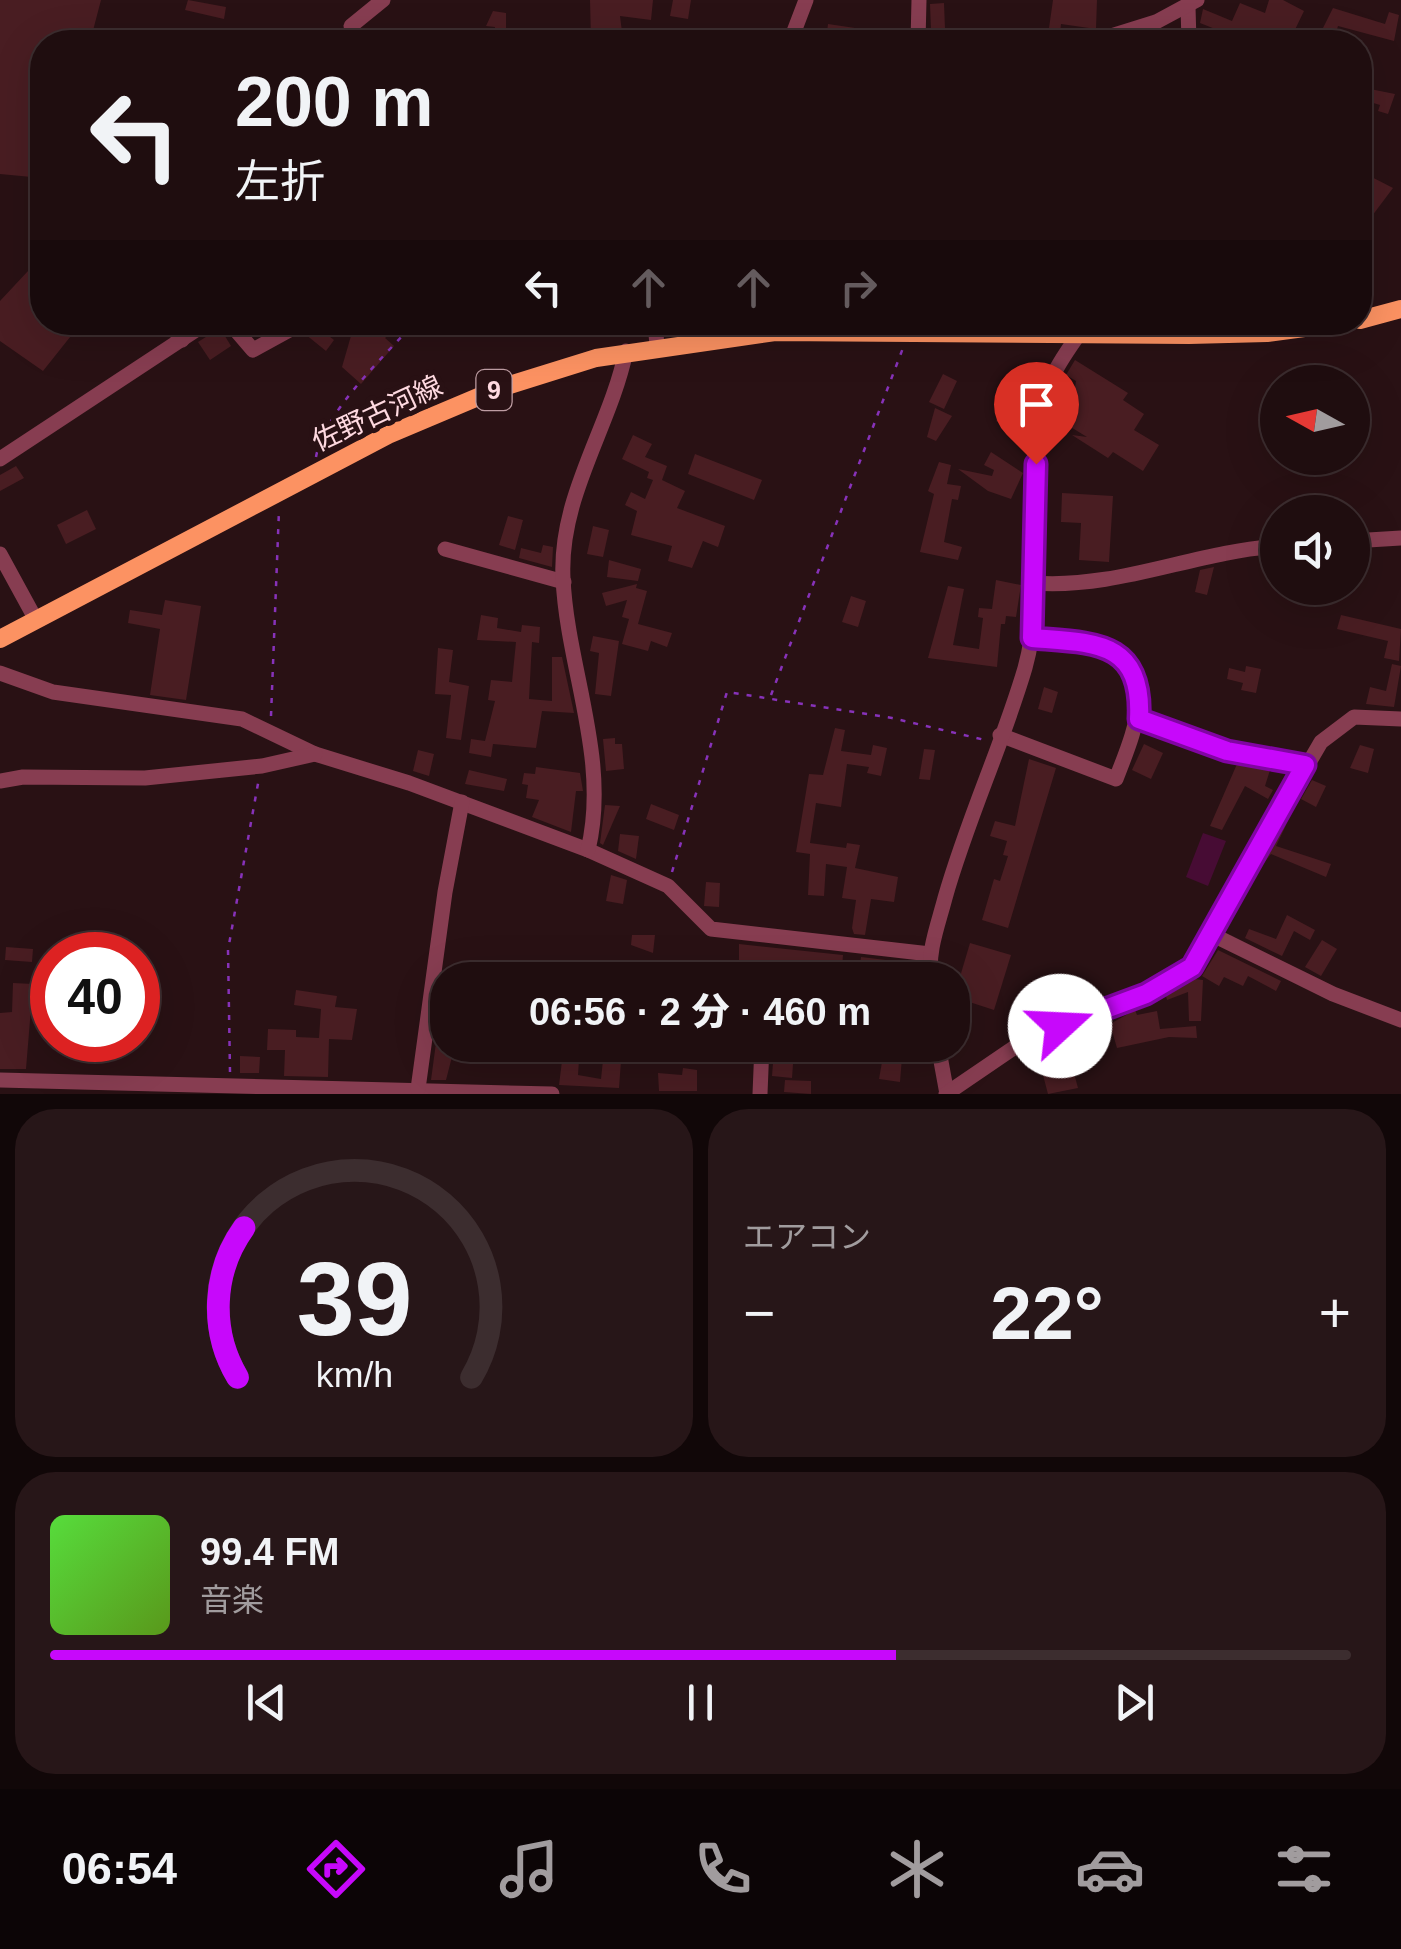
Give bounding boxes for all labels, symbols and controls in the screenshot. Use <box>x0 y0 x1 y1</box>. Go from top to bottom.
text: 200 m <box>235 63 433 141</box>
icon: left <box>70 70 200 200</box>
text: 左折 <box>235 156 325 207</box>
icon: left <box>516 260 571 315</box>
icon: ahead <box>621 260 676 315</box>
icon: ahead <box>726 260 781 315</box>
icon: right <box>831 260 886 315</box>
pin <box>994 362 1079 465</box>
north arrow <box>1260 365 1370 475</box>
map controls <box>1260 365 1370 605</box>
street label: 佐野古河線 <box>307 370 447 457</box>
road number: 9 <box>476 370 512 410</box>
icon: arrive <box>1009 377 1064 432</box>
button: sound <box>1260 495 1370 605</box>
speed limit sign: 40 <box>30 932 160 1062</box>
position arrow <box>1008 974 1112 1078</box>
text: 06:56 · 2 分 · 460 m <box>529 991 871 1033</box>
text: エアコン <box>743 1219 871 1255</box>
text: 39 <box>296 1241 412 1357</box>
text: 22° <box>990 1271 1104 1355</box>
text: − <box>743 1282 775 1344</box>
text: + <box>1319 1282 1351 1344</box>
text: km/h <box>315 1355 393 1395</box>
text: 99.4 FM <box>200 1531 339 1573</box>
text: 音楽 <box>200 1582 264 1618</box>
icon: previous <box>239 1675 294 1730</box>
icon: pause <box>673 1675 728 1730</box>
icon: next <box>1107 1675 1162 1730</box>
icon: directions <box>301 1834 371 1904</box>
icon: music <box>494 1834 564 1904</box>
icon: phone <box>688 1834 758 1904</box>
icon: climate <box>882 1834 952 1904</box>
icon: car <box>1075 1834 1145 1904</box>
icon: filters <box>1269 1834 1339 1904</box>
text: 06:54 <box>62 1843 177 1894</box>

